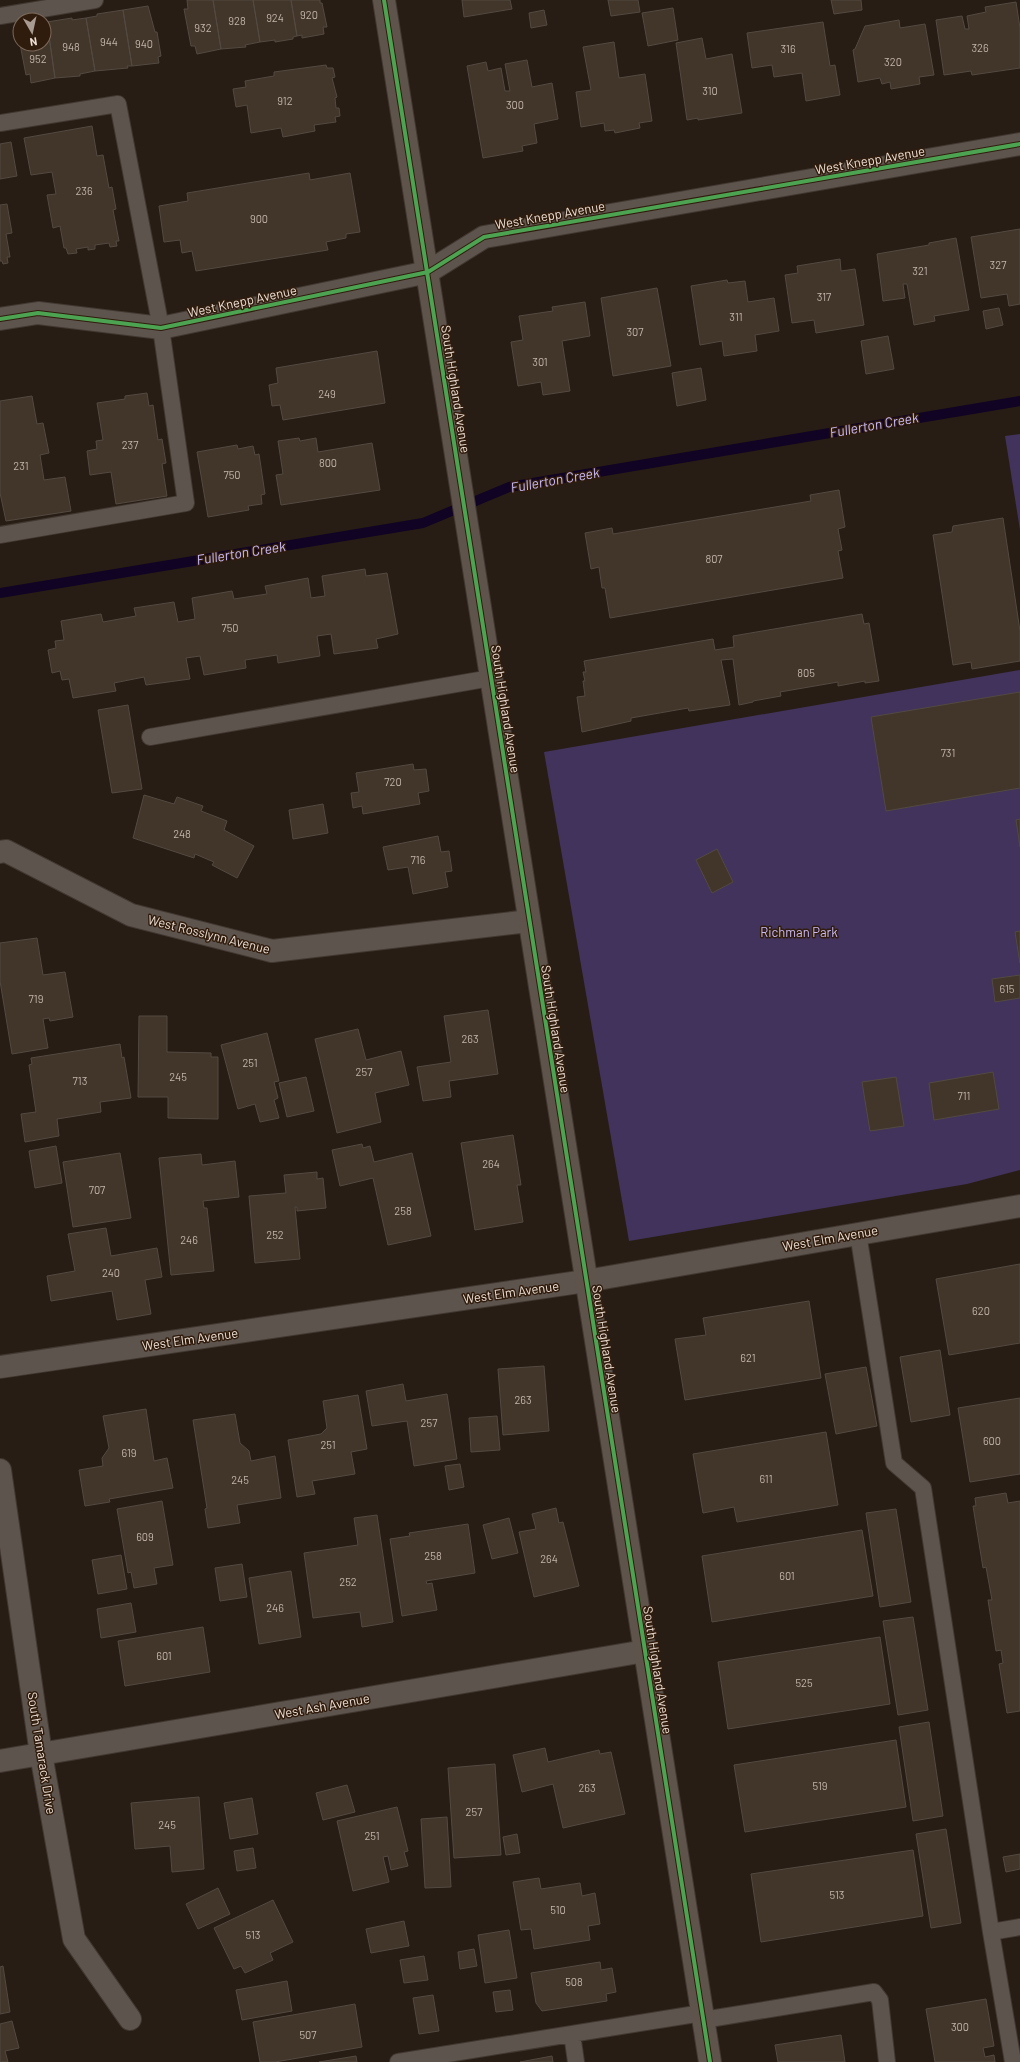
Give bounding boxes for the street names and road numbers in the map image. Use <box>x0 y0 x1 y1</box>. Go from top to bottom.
street label: West Knepp Avenue <box>814 142 926 178</box>
street label: West Knepp Avenue <box>494 197 606 233</box>
street label: West Knepp Avenue <box>186 282 298 320</box>
street label: South Highland Avenue <box>438 324 474 454</box>
street label: South Highland Avenue <box>488 644 524 774</box>
street label: West Rosslynn Avenue <box>146 911 272 957</box>
street label: South Highland Avenue <box>538 964 574 1094</box>
street label: West Elm Avenue <box>781 1222 879 1254</box>
street label: West Elm Avenue <box>462 1277 560 1307</box>
street label: South Highland Avenue <box>589 1284 625 1414</box>
street label: West Elm Avenue <box>141 1324 239 1354</box>
street label: South Highland Avenue <box>640 1605 676 1735</box>
street label: West Ash Avenue <box>273 1690 371 1722</box>
street label: South Tamarack Drive <box>24 1691 60 1815</box>

